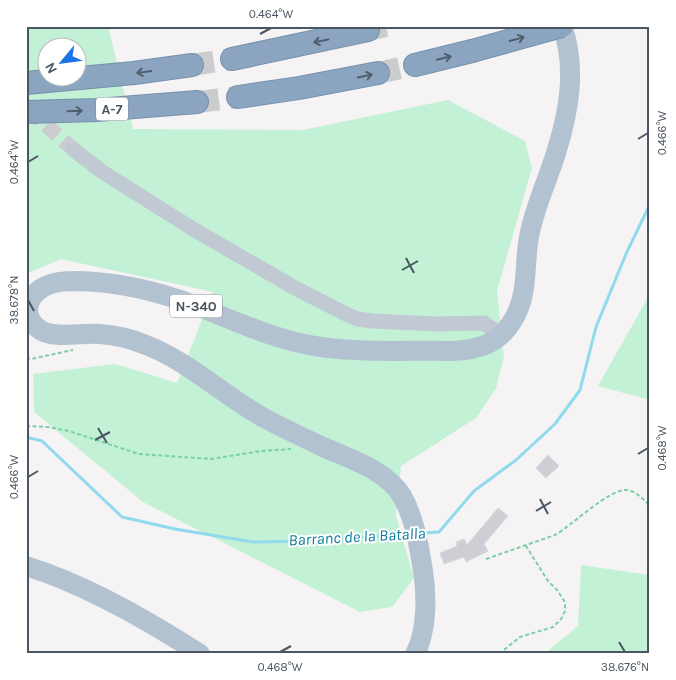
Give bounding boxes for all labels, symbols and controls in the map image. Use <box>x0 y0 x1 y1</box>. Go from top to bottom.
text: 0.464°W <box>249 7 293 21</box>
one-way arrow <box>509 33 525 43</box>
one-way arrow <box>313 37 329 46</box>
north arrow <box>38 38 88 88</box>
one-way arrow <box>435 53 451 62</box>
text: N <box>41 60 61 77</box>
one-way arrow <box>136 67 152 77</box>
one-way arrow <box>357 70 373 80</box>
road number: A-7 <box>96 98 128 120</box>
one-way arrow <box>67 106 83 115</box>
text: 0.466°W <box>655 110 669 155</box>
text: 0.464°W <box>7 140 21 184</box>
text: 38.678°N <box>7 276 21 324</box>
road number: N-340 <box>170 294 222 318</box>
text: 0.468°W <box>655 425 669 471</box>
text: 0.466°W <box>7 454 21 499</box>
water label: Barranc de la Batalla <box>288 523 426 550</box>
text: 0.468°W <box>257 660 303 674</box>
text: 38.676°N <box>601 660 649 674</box>

